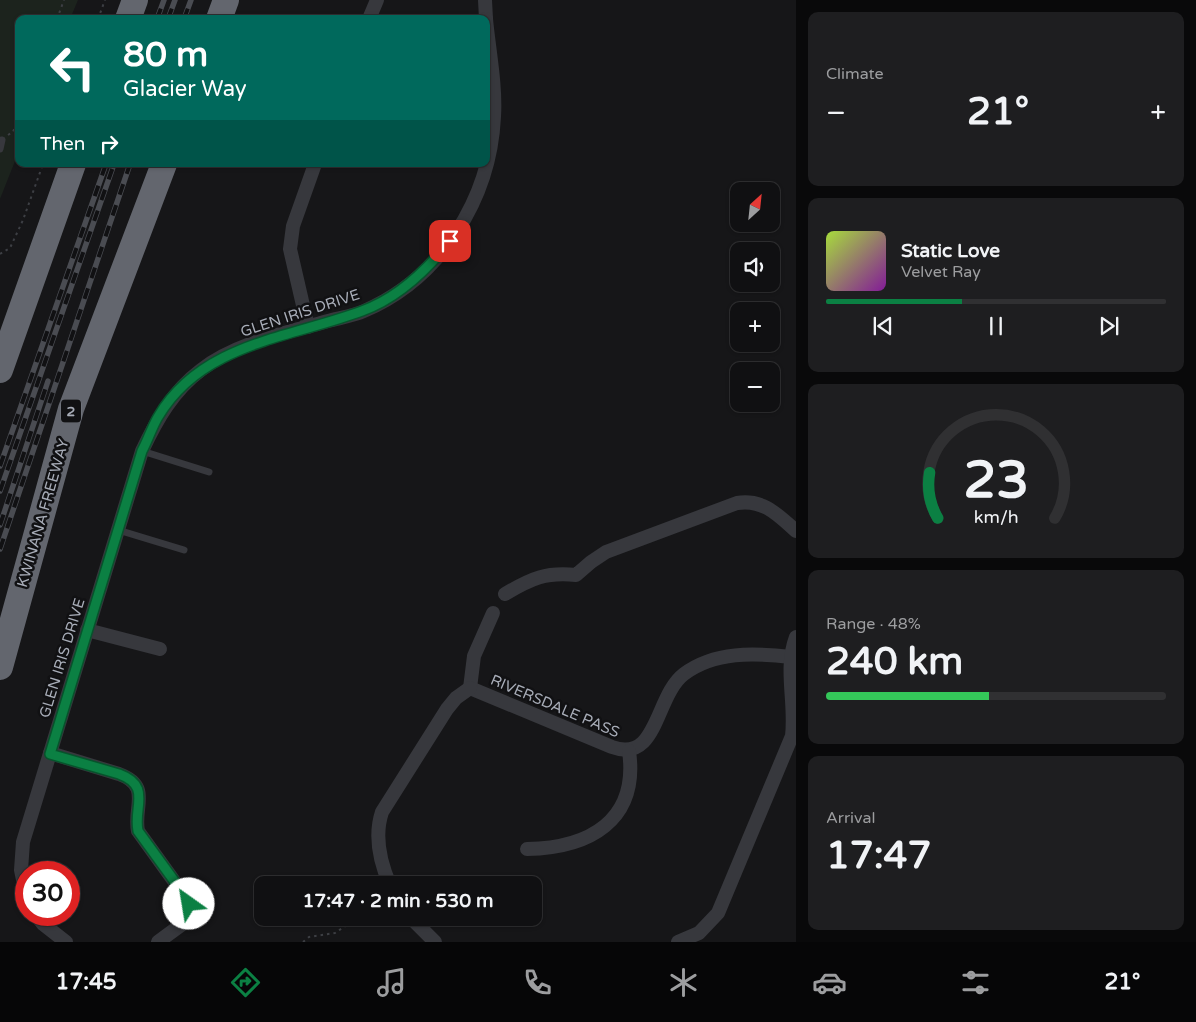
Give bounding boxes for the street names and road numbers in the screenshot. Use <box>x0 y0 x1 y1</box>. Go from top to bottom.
street label: GLEN IRIS DRIVE <box>238 285 362 341</box>
road number: 2 <box>61 400 81 422</box>
street label: KWINANA FREEWAY <box>13 436 73 589</box>
street label: GLEN IRIS DRIVE <box>35 596 89 720</box>
street label: RIVERSDALE PASS <box>488 671 622 741</box>

